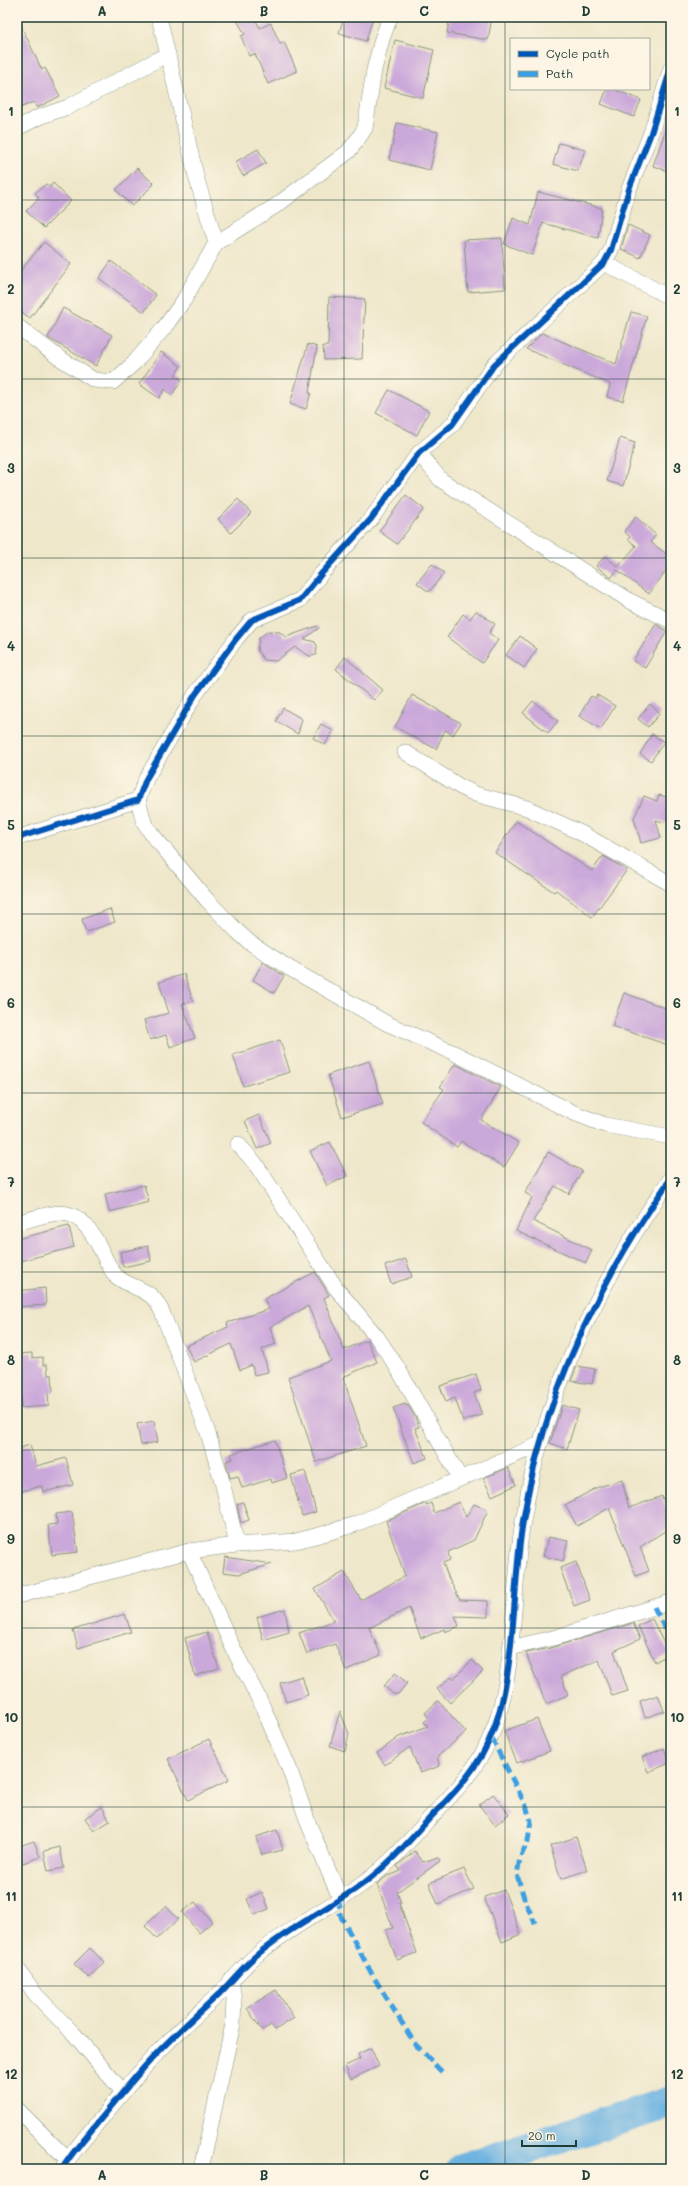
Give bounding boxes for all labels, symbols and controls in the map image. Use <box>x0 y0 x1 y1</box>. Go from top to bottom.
text: A <box>97 2 107 19</box>
text: B <box>260 2 269 19</box>
text: C <box>419 2 429 19</box>
text: D <box>581 2 591 19</box>
legend <box>510 38 650 90</box>
text: Cycle path <box>546 45 609 61</box>
text: Path <box>546 65 573 81</box>
text: 1 <box>8 102 14 119</box>
text: 1 <box>674 102 680 119</box>
text: 2 <box>7 280 15 297</box>
text: 2 <box>673 280 681 297</box>
text: 3 <box>7 459 15 476</box>
text: 3 <box>673 459 681 476</box>
text: 4 <box>7 637 15 654</box>
text: 4 <box>673 637 681 654</box>
text: 5 <box>7 816 15 833</box>
text: 5 <box>673 816 681 833</box>
text: 6 <box>7 994 15 1011</box>
text: 6 <box>673 994 681 1011</box>
text: 7 <box>7 1173 15 1190</box>
text: 7 <box>673 1173 681 1190</box>
text: 8 <box>7 1351 15 1368</box>
text: 8 <box>673 1351 681 1368</box>
text: 9 <box>7 1530 15 1547</box>
text: 9 <box>673 1530 681 1547</box>
text: 10 <box>4 1708 18 1725</box>
text: 10 <box>670 1708 684 1725</box>
text: 11 <box>5 1887 17 1904</box>
text: 11 <box>671 1887 683 1904</box>
text: 12 <box>4 2065 18 2082</box>
text: 12 <box>670 2065 684 2082</box>
scale bar <box>522 2122 576 2148</box>
text: 20 m <box>528 2127 556 2143</box>
text: A <box>97 2166 107 2183</box>
text: B <box>260 2166 269 2183</box>
text: C <box>419 2166 429 2183</box>
text: D <box>581 2166 591 2183</box>

